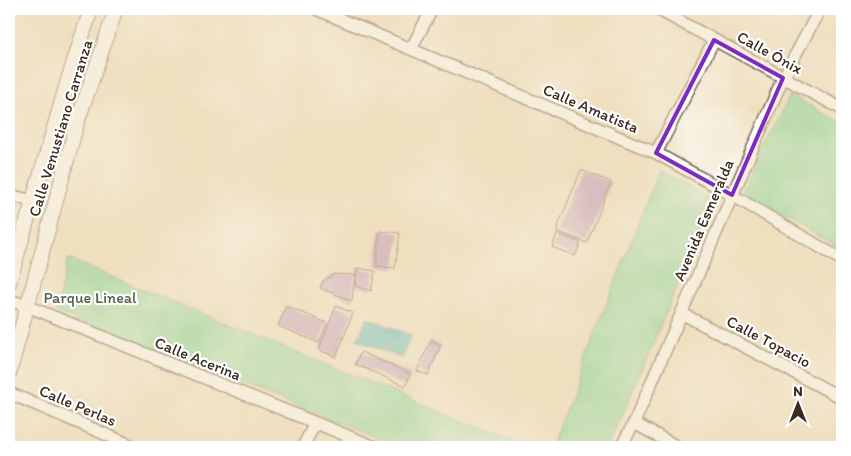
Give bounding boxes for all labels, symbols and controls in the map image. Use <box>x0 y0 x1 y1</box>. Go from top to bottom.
street label: Calle Ónix <box>734 27 806 78</box>
street label: Calle Venustiano Carranza <box>24 37 97 219</box>
street label: Calle Amatista <box>540 80 642 137</box>
street label: Avenida Esmeralda <box>669 156 738 284</box>
park label: Parque Lineal <box>43 288 137 307</box>
street label: Calle Topacio <box>723 311 814 372</box>
street label: Calle Acerina <box>152 333 244 384</box>
north arrow <box>774 378 824 428</box>
street label: Calle Perlas <box>36 381 119 430</box>
text: N <box>793 383 803 400</box>

